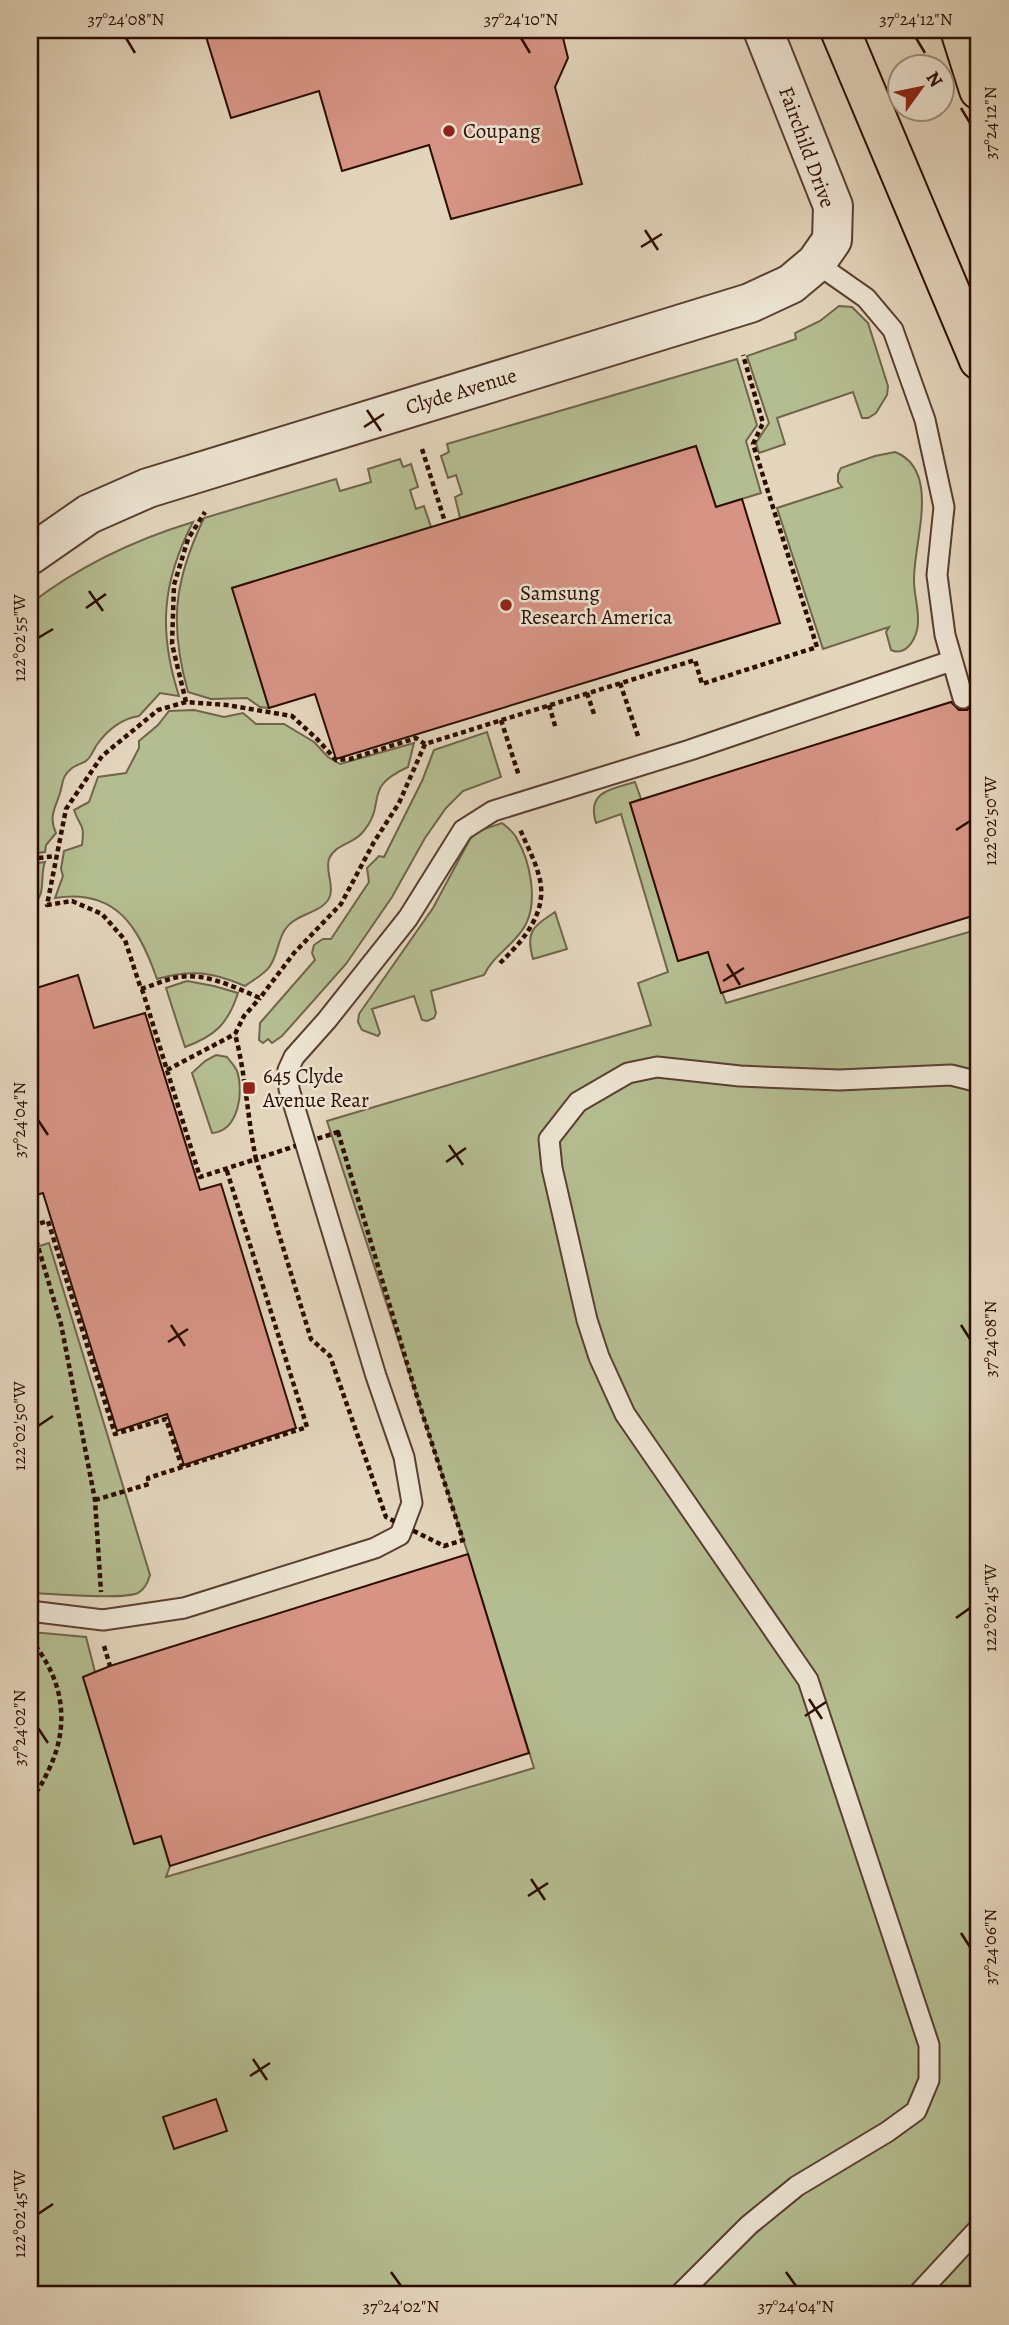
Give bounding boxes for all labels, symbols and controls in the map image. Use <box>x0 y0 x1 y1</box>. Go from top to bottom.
text: 37°24'08"N <box>88 7 165 31</box>
text: 37°24'10"N <box>484 7 558 31</box>
text: 37°24'12"N <box>879 7 953 31</box>
north arrow <box>886 52 956 122</box>
text: N <box>920 66 949 92</box>
street label: Fairchild Drive <box>772 82 842 212</box>
text: 37°24'12"N <box>978 86 1002 160</box>
place label: Coupang <box>463 117 541 145</box>
marker: Coupang <box>441 123 457 139</box>
street label: Clyde Avenue <box>402 361 520 421</box>
place label: Samsung Research America <box>520 579 673 631</box>
text: 122°02'55"W <box>7 594 31 682</box>
marker: Samsung Research America <box>498 597 514 613</box>
text: 122°02'50"W <box>978 776 1002 866</box>
place label: 645 Clyde Avenue Rear <box>262 1062 369 1114</box>
marker: 645 Clyde Avenue Rear <box>241 1080 257 1096</box>
text: 37°24'04"N <box>7 1082 31 1158</box>
text: 37°24'08"N <box>978 1300 1002 1378</box>
text: 122°02'50"W <box>7 1381 31 1471</box>
text: 122°02'45"W <box>978 1564 1002 1652</box>
text: 37°24'02"N <box>7 1690 31 1766</box>
text: 37°24'06"N <box>978 1909 1002 1985</box>
text: 122°02'45"W <box>7 2170 31 2258</box>
text: 37°24'02"N <box>363 2294 439 2318</box>
text: 37°24'04"N <box>758 2294 834 2318</box>

